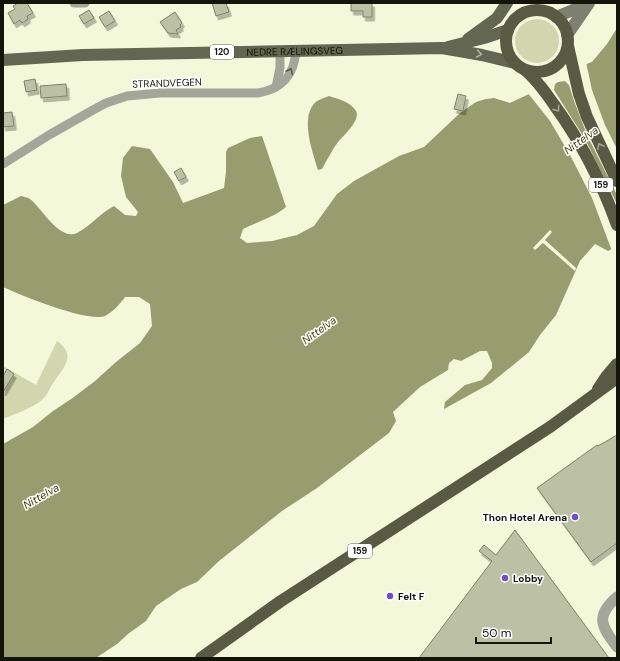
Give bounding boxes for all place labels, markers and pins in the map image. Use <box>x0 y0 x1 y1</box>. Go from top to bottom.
place label: Thon Hotel Arena <box>483 511 567 524</box>
marker: Thon Hotel Arena <box>570 512 580 522</box>
place label: Lobby <box>513 572 543 585</box>
marker: Lobby <box>500 573 510 583</box>
place label: Felt F <box>398 590 425 603</box>
marker: Felt F <box>385 591 395 601</box>

